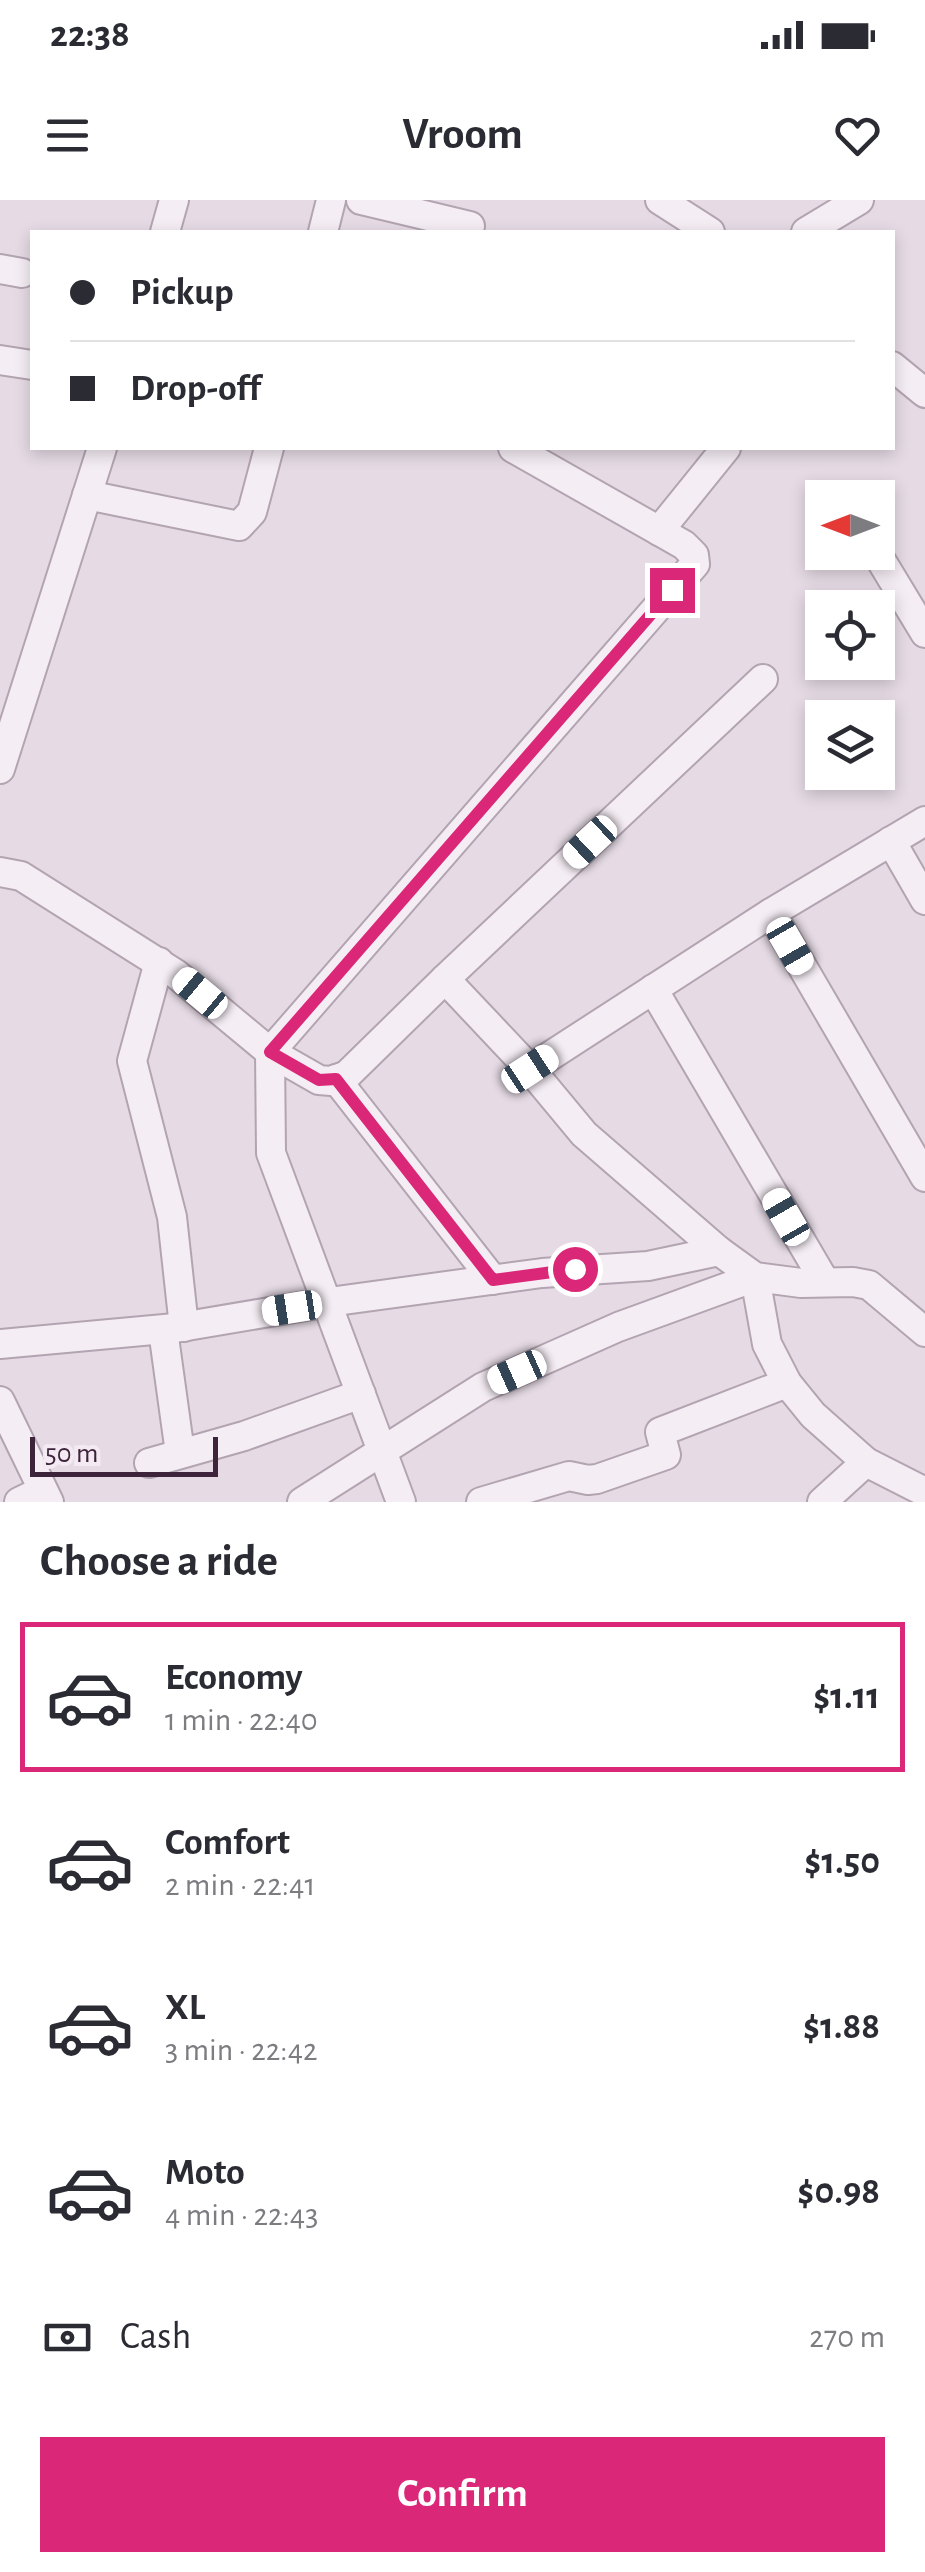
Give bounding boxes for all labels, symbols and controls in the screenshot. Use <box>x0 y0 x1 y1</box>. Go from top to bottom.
text: 22:38 <box>50 16 130 54</box>
icon: menu <box>40 108 95 163</box>
icon: heart <box>830 108 885 163</box>
text: Vroom <box>402 112 523 157</box>
text: Pickup <box>130 274 234 312</box>
text: Drop-off <box>130 370 261 408</box>
north arrow <box>805 480 895 570</box>
map controls <box>805 480 895 790</box>
route end <box>650 568 695 613</box>
button: locate <box>805 590 895 680</box>
button: layers <box>805 700 895 790</box>
car <box>558 811 622 873</box>
car <box>762 913 818 979</box>
car <box>167 962 233 1024</box>
car <box>497 1040 563 1098</box>
car <box>758 1184 814 1250</box>
route start <box>553 1247 598 1292</box>
car <box>260 1288 324 1328</box>
car <box>483 1346 551 1398</box>
scale bar <box>30 1432 218 1476</box>
text: 50 m <box>45 1440 99 1468</box>
text: Choose a ride <box>40 1539 278 1584</box>
icon: car <box>45 1652 135 1742</box>
text: Economy <box>165 1659 303 1697</box>
text: $1.11 <box>813 1678 880 1716</box>
text: 1 min · 22:40 <box>165 1704 318 1736</box>
icon: car <box>45 1817 135 1907</box>
text: Comfort <box>165 1824 290 1862</box>
text: $1.50 <box>804 1843 880 1881</box>
text: 2 min · 22:41 <box>165 1869 315 1901</box>
icon: car <box>45 1982 135 2072</box>
text: XL <box>165 1989 205 2027</box>
text: $1.88 <box>803 2008 880 2046</box>
text: 3 min · 22:42 <box>165 2034 318 2066</box>
icon: car <box>45 2147 135 2237</box>
text: Moto <box>165 2154 245 2192</box>
text: $0.98 <box>797 2173 880 2211</box>
text: 4 min · 22:43 <box>165 2199 318 2231</box>
icon: cash <box>40 2310 95 2365</box>
text: Cash <box>120 2318 191 2356</box>
text: 270 m <box>809 2321 885 2353</box>
button: Confirm <box>40 2437 885 2552</box>

